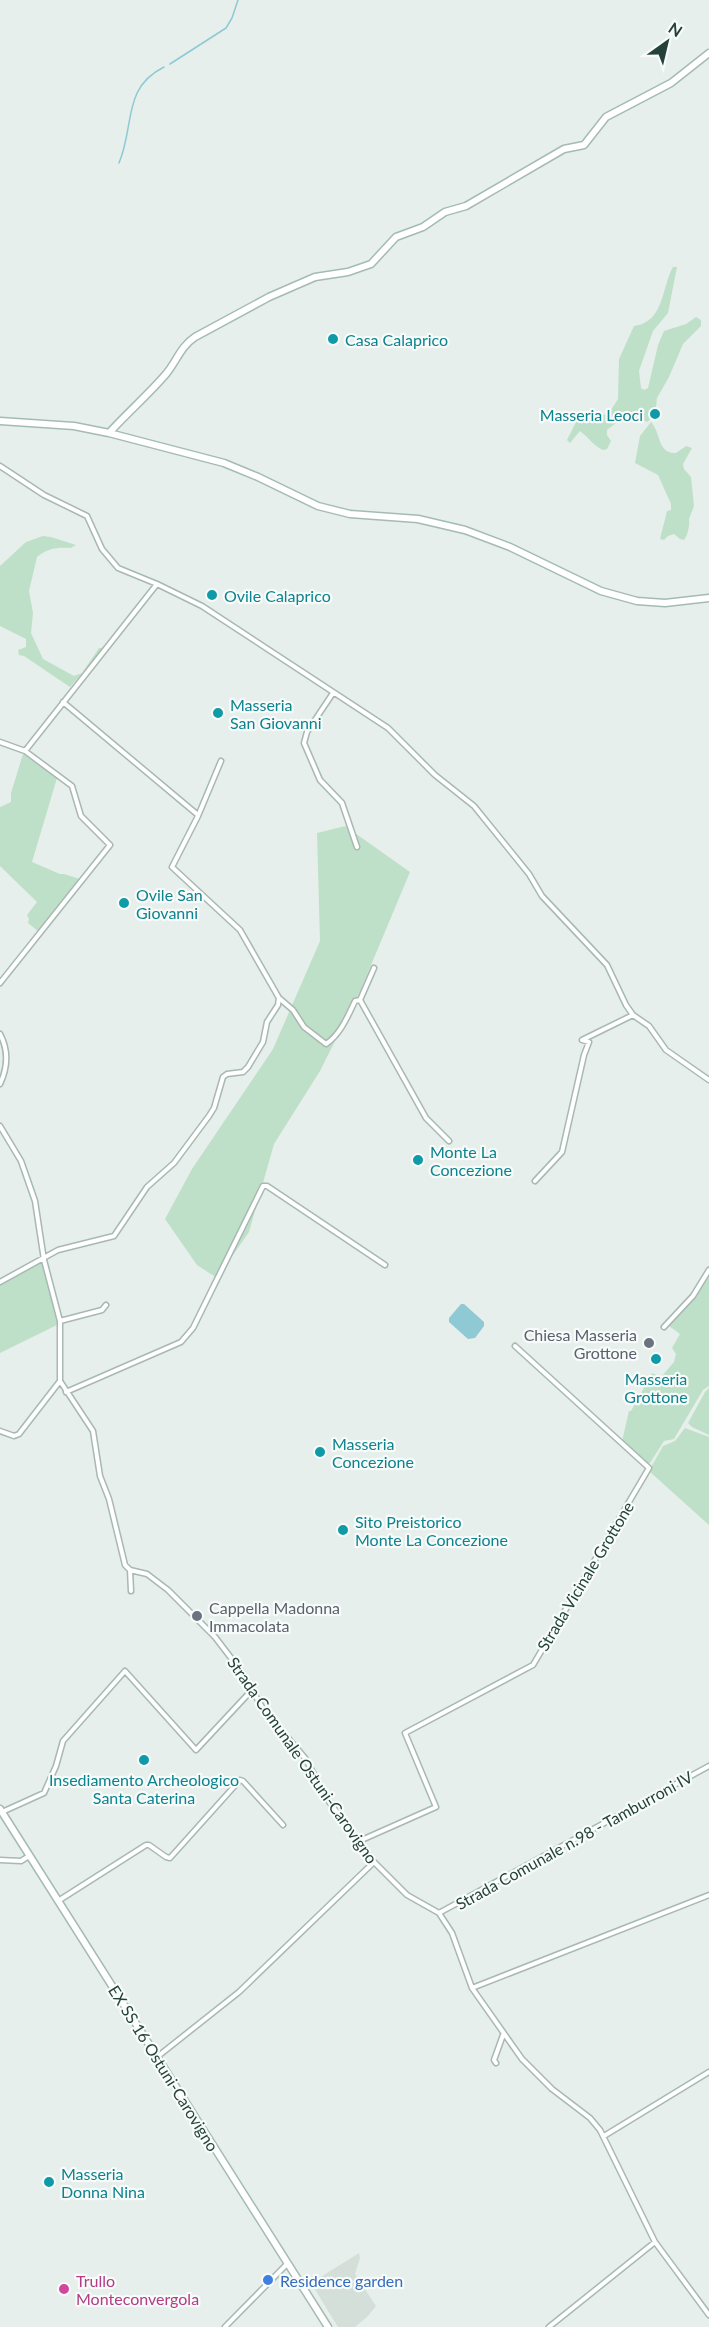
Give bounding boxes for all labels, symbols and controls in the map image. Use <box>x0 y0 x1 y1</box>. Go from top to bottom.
north arrow <box>637 12 697 72</box>
text: N <box>665 18 686 40</box>
place label: Casa Calaprico <box>345 330 448 349</box>
marker: Casa Calaprico <box>326 332 340 346</box>
place label: Masseria Leoci <box>540 405 643 424</box>
marker: Masseria Leoci <box>648 407 662 421</box>
place label: Ovile Calaprico <box>224 586 331 605</box>
marker: Ovile Calaprico <box>205 588 219 602</box>
place label: Masseria San Giovanni <box>230 695 322 732</box>
marker: Masseria San Giovanni <box>211 706 225 720</box>
place label: Ovile San Giovanni <box>136 885 203 922</box>
marker: Ovile San Giovanni <box>117 896 131 910</box>
place label: Monte La Concezione <box>430 1142 512 1179</box>
marker: Monte La Concezione <box>411 1153 425 1167</box>
place label: Chiesa Masseria Grottone <box>524 1325 637 1362</box>
marker: Chiesa Masseria Grottone <box>642 1336 656 1350</box>
marker: Masseria Grottone <box>649 1352 663 1366</box>
place label: Masseria Grottone <box>624 1369 688 1406</box>
place label: Masseria Concezione <box>332 1434 414 1471</box>
marker: Masseria Concezione <box>313 1445 327 1459</box>
street label: Strada Vicinale Grottone <box>533 1498 637 1654</box>
place label: Sito Preistorico Monte La Concezione <box>355 1512 508 1549</box>
marker: Sito Preistorico Monte La Concezione <box>336 1523 350 1537</box>
place label: Cappella Madonna Immacolata <box>209 1598 340 1635</box>
marker: Cappella Madonna Immacolata <box>190 1609 204 1623</box>
street label: Strada Comunale Ostuni-Carovigno <box>224 1653 382 1867</box>
marker: Insediamento Archeologico Santa Caterina <box>137 1753 151 1767</box>
street label: Strada Comunale n.98 - Tamburroni IV <box>452 1767 696 1913</box>
place label: Insediamento Archeologico Santa Caterina <box>49 1770 239 1807</box>
street label: EX SS 16 Ostuni-Carovigno <box>105 1981 223 2155</box>
place label: Masseria Donna Nina <box>61 2164 145 2201</box>
marker: Masseria Donna Nina <box>42 2175 56 2189</box>
place label: Trullo Monteconvergola <box>76 2271 199 2308</box>
place label: Residence garden <box>280 2271 403 2290</box>
marker: Residence garden <box>261 2273 275 2287</box>
marker: Trullo Monteconvergola <box>57 2282 71 2296</box>

